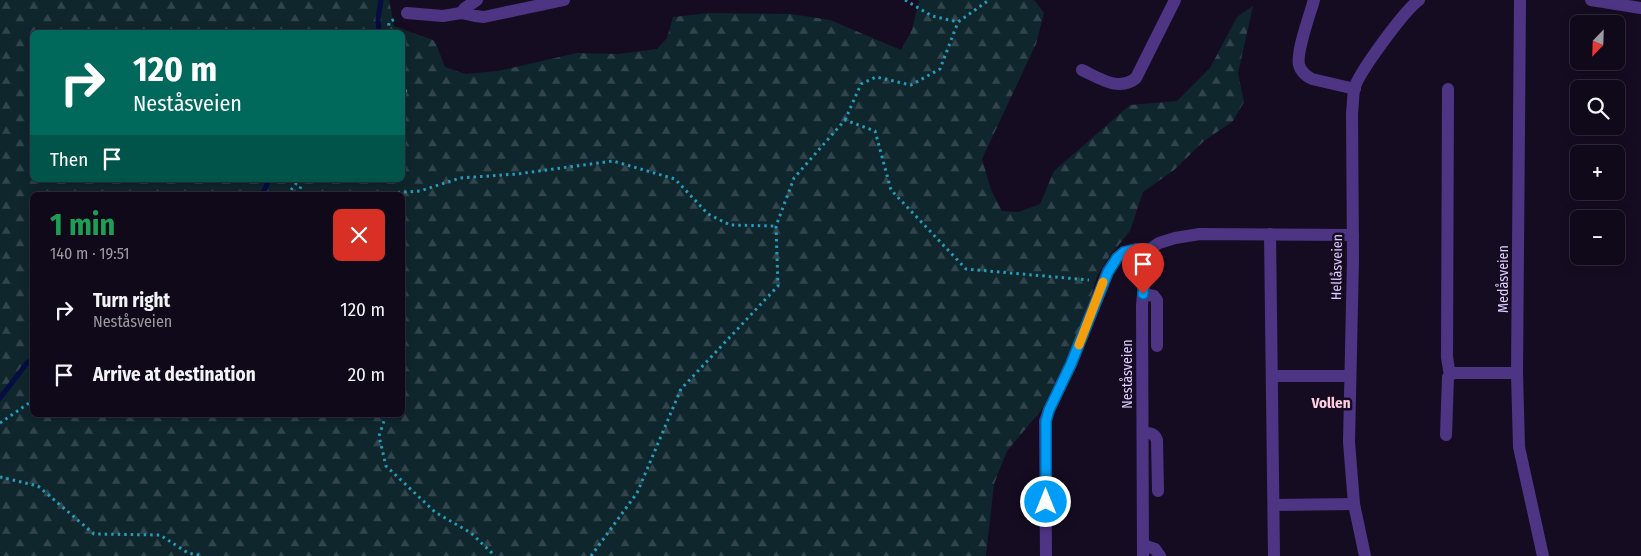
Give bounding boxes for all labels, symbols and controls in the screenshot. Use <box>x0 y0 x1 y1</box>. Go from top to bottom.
north arrow <box>1570 15 1625 70</box>
map controls <box>1570 15 1625 265</box>
text: 120 m <box>133 48 217 90</box>
icon: right <box>50 50 115 115</box>
button: search <box>1570 80 1625 135</box>
text: Neståsveien <box>133 90 242 117</box>
icon: arrive <box>98 145 126 173</box>
button: + <box>1570 145 1625 200</box>
text: Then <box>50 148 88 171</box>
text: 1 min <box>50 207 115 243</box>
button: close <box>333 209 385 261</box>
button: − <box>1570 210 1625 265</box>
street label: Hellåsveien <box>1328 234 1346 300</box>
pin <box>1122 243 1164 294</box>
text: 140 m · 19:51 <box>50 244 130 263</box>
street label: Medåsveien <box>1495 245 1512 313</box>
icon: arrive <box>1129 250 1157 278</box>
text: Turn right <box>93 289 170 312</box>
icon: right <box>50 296 78 324</box>
text: 120 m <box>340 298 385 321</box>
text: Neståsveien <box>93 312 172 331</box>
street label: Neståsveien <box>1119 339 1136 409</box>
icon: arrive <box>50 361 78 389</box>
text: Arrive at destination <box>93 363 256 386</box>
text: 20 m <box>348 363 385 386</box>
district label: Vollen <box>1310 394 1351 412</box>
position arrow <box>1019 475 1071 527</box>

